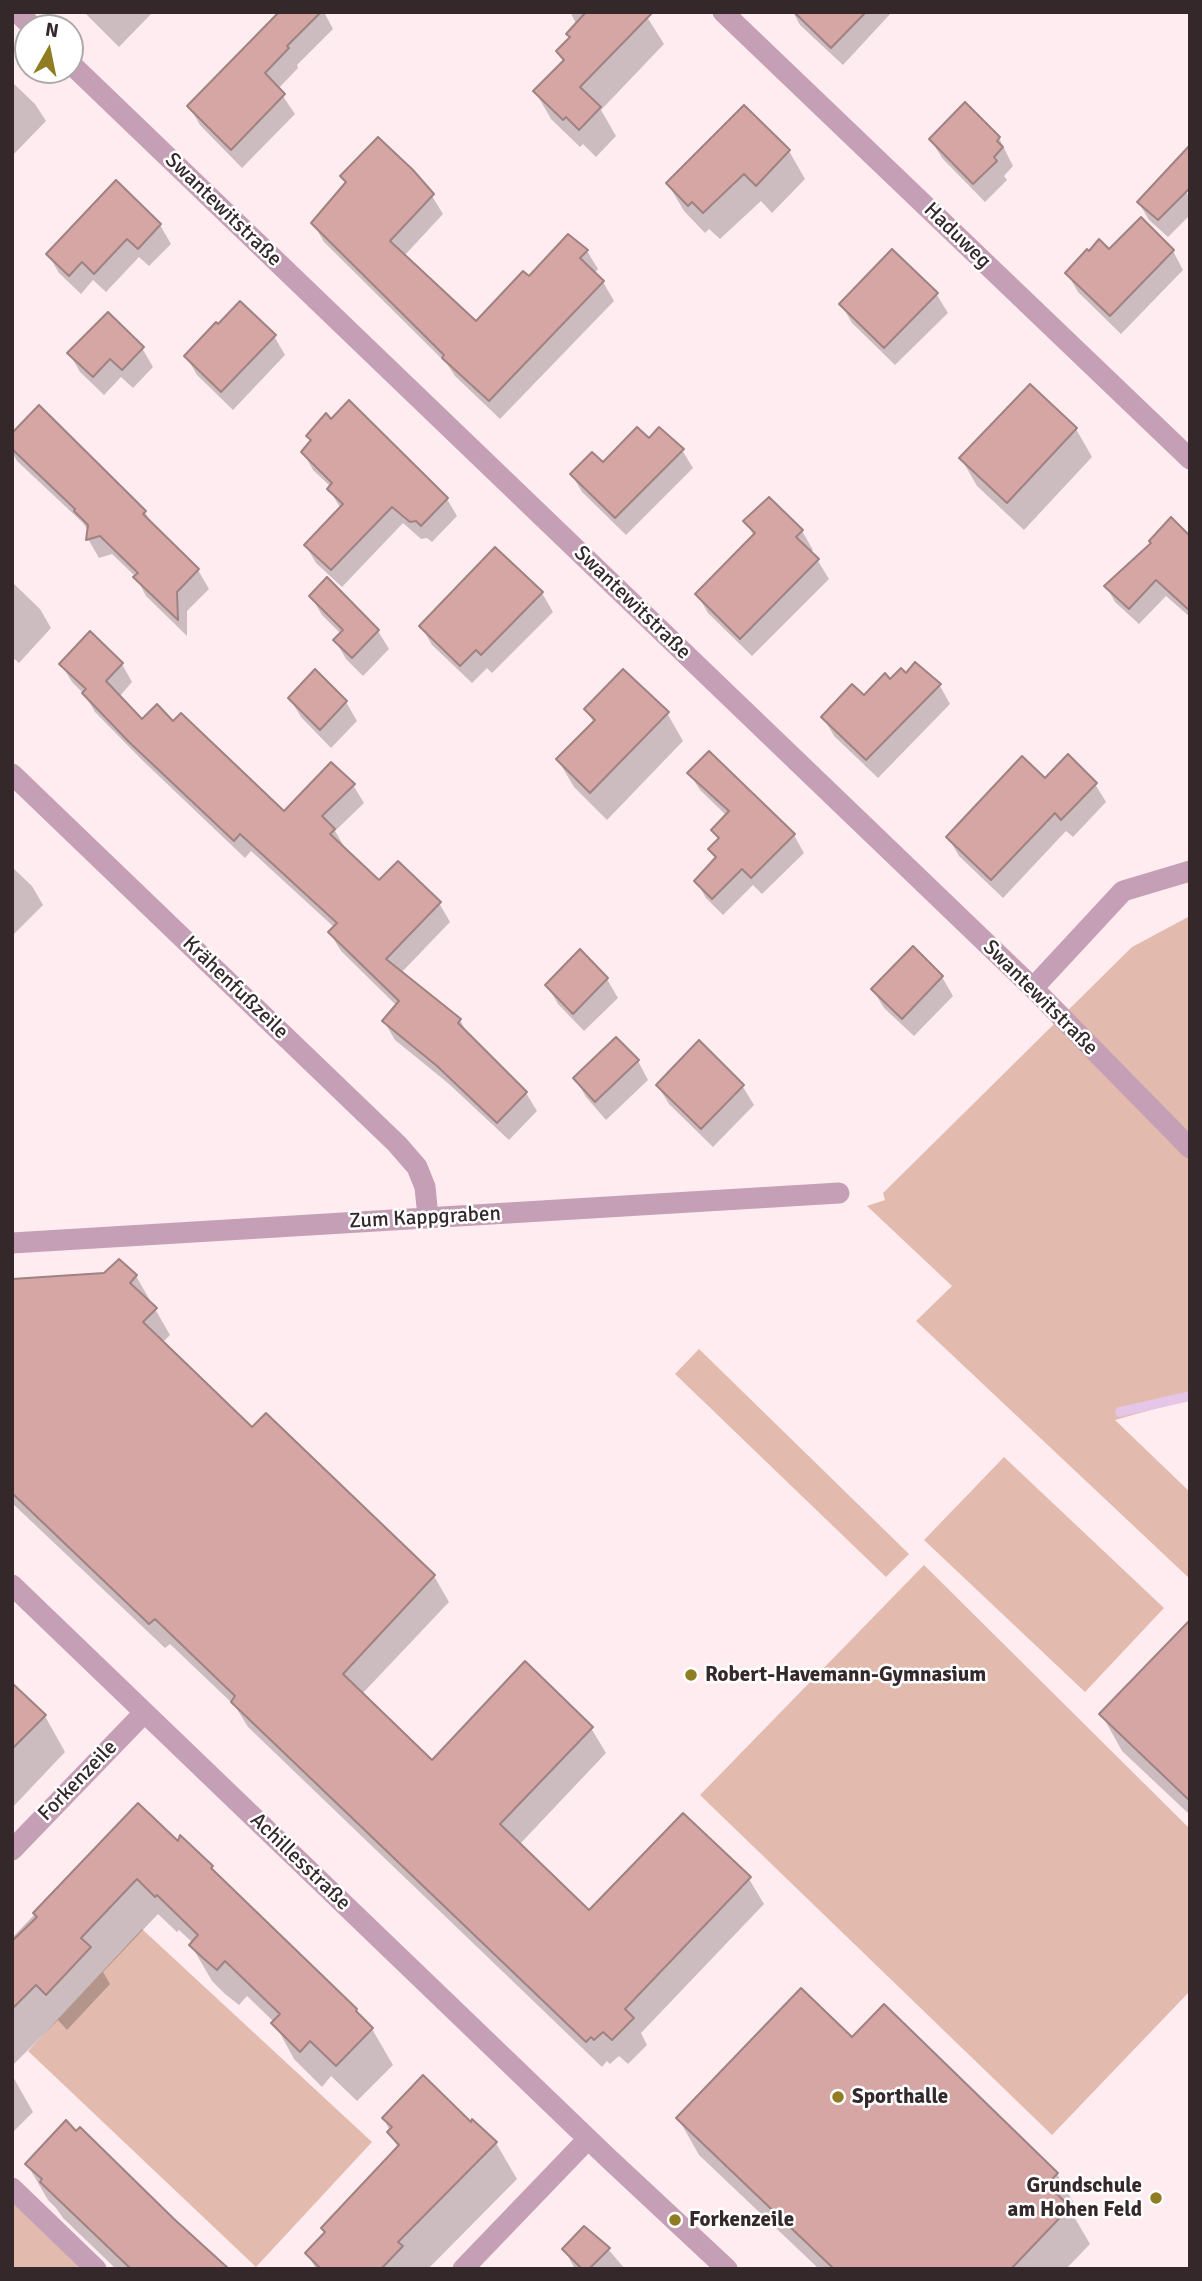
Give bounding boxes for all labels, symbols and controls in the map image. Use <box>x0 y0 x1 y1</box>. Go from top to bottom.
north arrow <box>14 14 84 84</box>
text: N <box>44 17 60 43</box>
street label: Swantewitstraße <box>159 148 287 272</box>
street label: Haduweg <box>918 198 996 274</box>
street label: Swantewitstraße <box>568 541 696 665</box>
street label: Krähenfußzeile <box>177 931 293 1045</box>
street label: Swantewitstraße <box>977 935 1103 1061</box>
street label: Zum Kappgraben <box>349 1201 501 1235</box>
place label: Robert-Havemann-Gymnasium <box>705 1662 986 1688</box>
marker: Robert-Havemann-Gymnasium <box>683 1667 699 1683</box>
street label: Forkenzeile <box>33 1735 123 1827</box>
street label: Achillesstraße <box>245 1808 355 1916</box>
place label: Sporthalle <box>852 2084 948 2110</box>
marker: Sporthalle <box>830 2089 846 2105</box>
place label: Grundschule am Hohen Feld <box>1008 2173 1142 2223</box>
marker: Grundschule am Hohen Feld <box>1148 2190 1164 2206</box>
place label: Forkenzeile <box>689 2207 794 2233</box>
marker: Forkenzeile <box>667 2212 683 2228</box>

